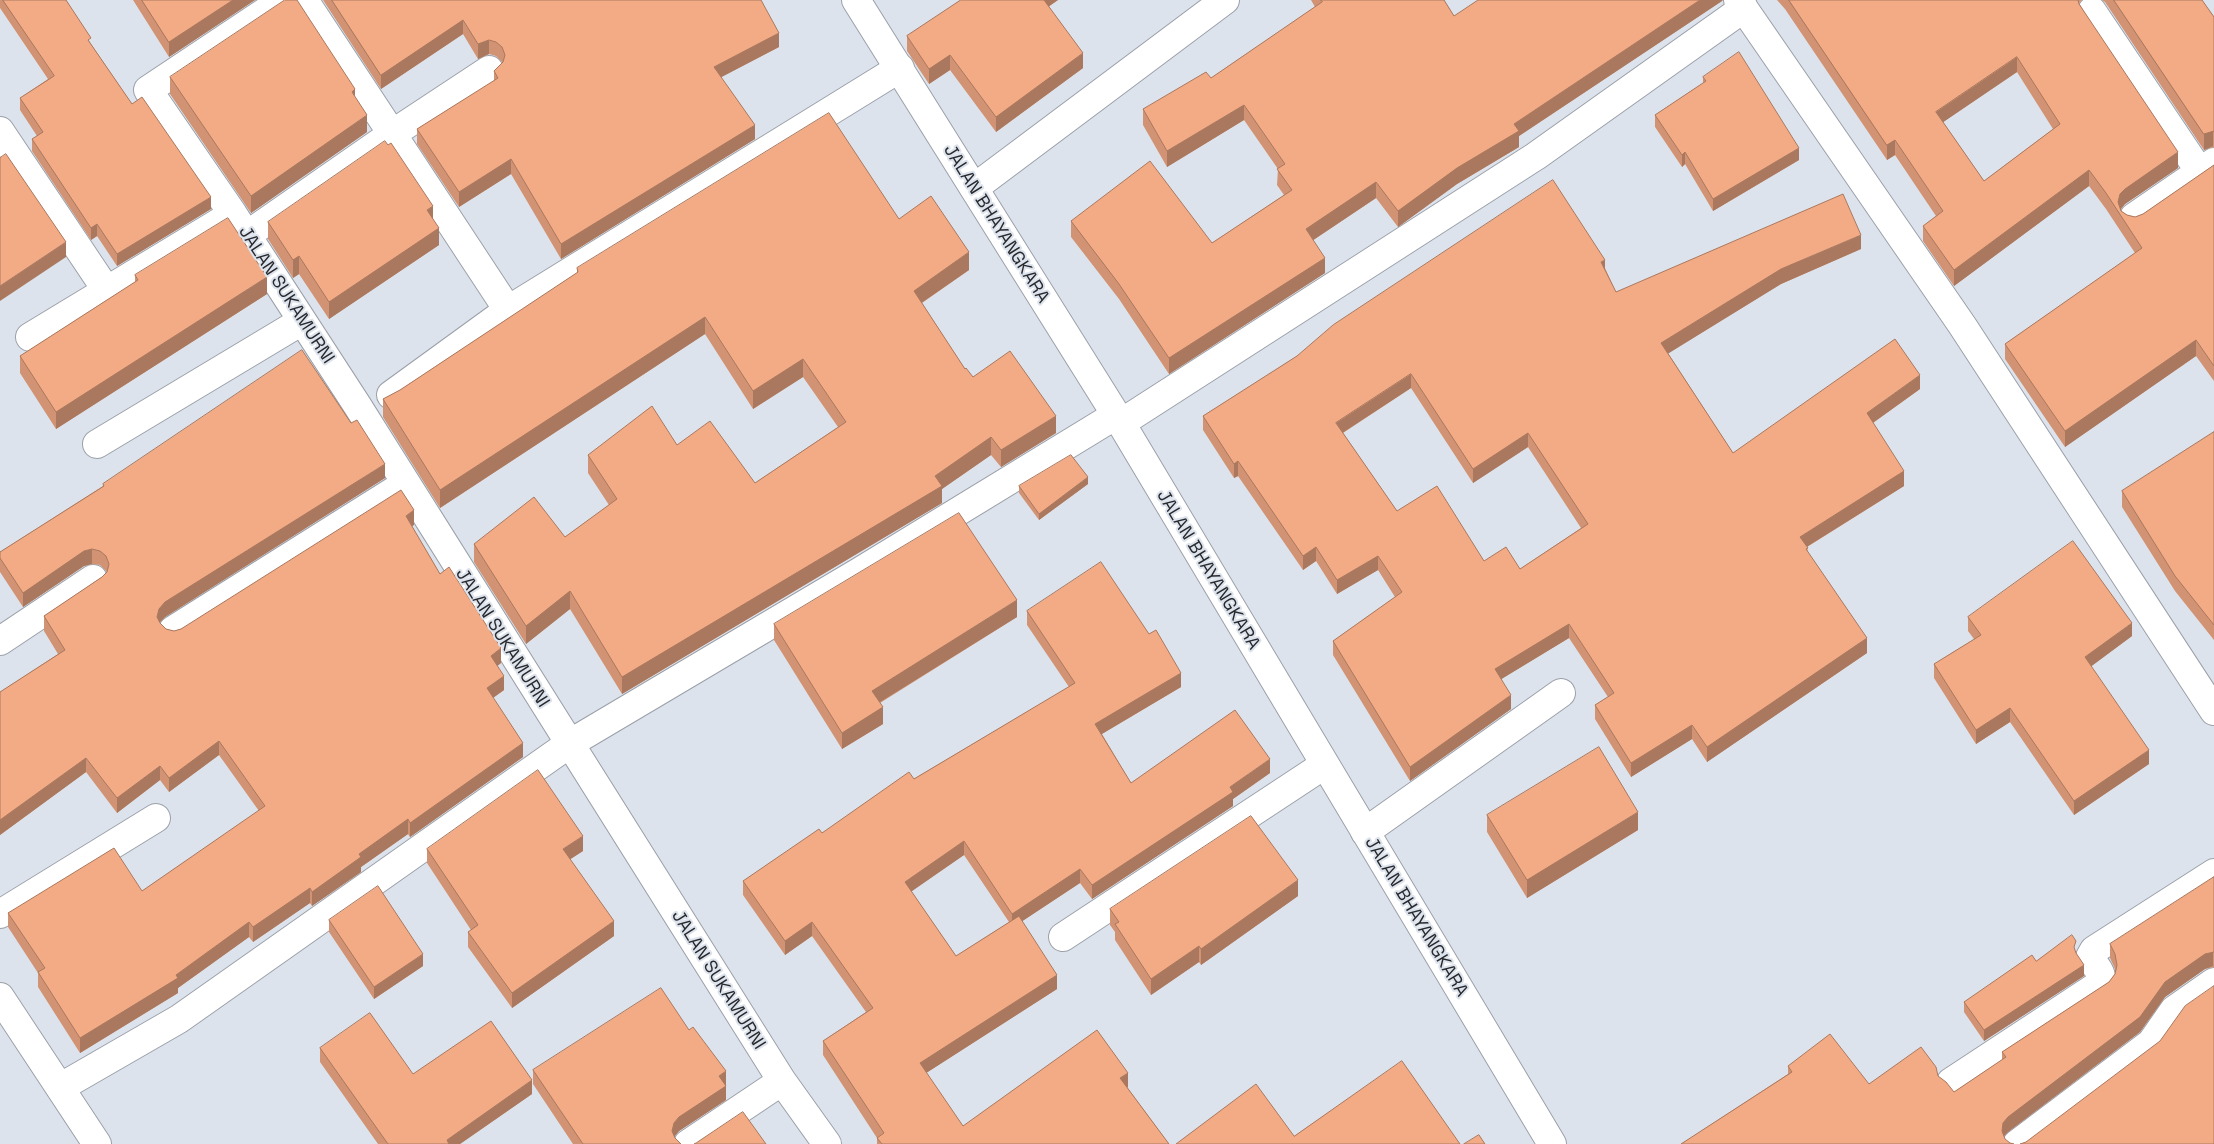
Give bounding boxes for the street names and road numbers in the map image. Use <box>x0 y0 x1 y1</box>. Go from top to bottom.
street label: JALAN BHAYANGKARA <box>938 141 1054 307</box>
street label: JALAN SUKAMURNI <box>233 222 339 368</box>
street label: JALAN BHAYANGKARA <box>1152 486 1264 654</box>
street label: JALAN SUKAMURNI <box>450 565 554 711</box>
street label: JALAN BHAYANGKARA <box>1360 833 1472 1001</box>
street label: JALAN SUKAMURNI <box>666 907 770 1053</box>

